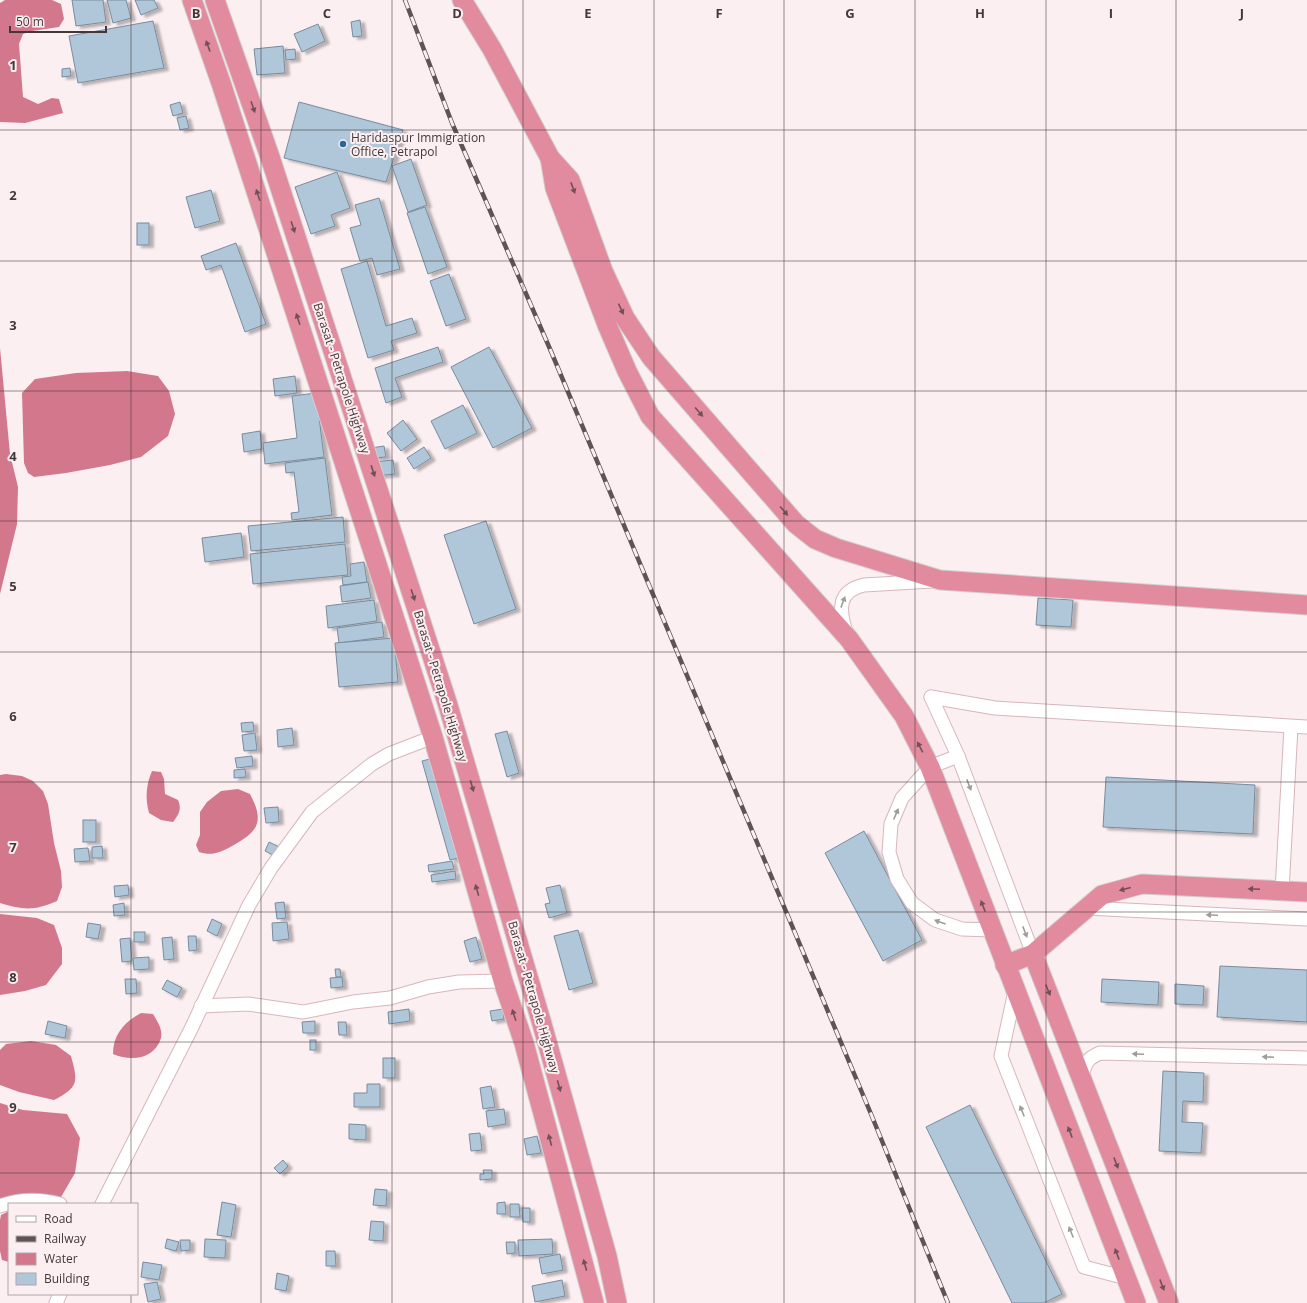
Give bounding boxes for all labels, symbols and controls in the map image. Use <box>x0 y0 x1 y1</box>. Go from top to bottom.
text: B <box>192 4 201 22</box>
text: C <box>323 4 331 22</box>
text: D <box>452 4 462 22</box>
text: E <box>584 4 592 22</box>
text: F <box>715 4 723 22</box>
text: G <box>845 4 855 22</box>
text: H <box>975 4 985 22</box>
text: I <box>1109 4 1113 22</box>
text: J <box>1239 4 1244 22</box>
scale bar <box>10 8 106 34</box>
text: 50 m <box>16 13 44 30</box>
one-way arrow <box>205 40 211 52</box>
text: 1 <box>9 56 17 74</box>
one-way arrow <box>250 101 256 113</box>
place label: Haridaspur Immigration Office, Petrapol <box>351 129 485 160</box>
marker: Haridaspur Immigration Office, Petrapol <box>338 139 348 149</box>
one-way arrow <box>571 183 577 195</box>
text: 2 <box>9 186 17 204</box>
one-way arrow <box>255 189 261 201</box>
one-way arrow <box>290 222 296 234</box>
street label: Barasat - Petrapole Highway <box>310 300 375 457</box>
one-way arrow <box>618 304 624 315</box>
one-way arrow <box>295 313 301 325</box>
text: 3 <box>9 316 17 334</box>
one-way arrow <box>695 407 704 418</box>
text: 4 <box>9 447 17 465</box>
one-way arrow <box>370 466 376 478</box>
one-way arrow <box>780 505 789 516</box>
text: 5 <box>9 577 17 595</box>
one-way arrow <box>410 589 416 601</box>
one-way arrow <box>840 596 846 608</box>
street label: Barasat - Petrapole Highway <box>410 608 472 765</box>
text: 6 <box>9 707 17 725</box>
one-way arrow <box>916 741 923 753</box>
one-way arrow <box>966 779 972 791</box>
one-way arrow <box>469 780 475 792</box>
one-way arrow <box>893 807 899 819</box>
text: 7 <box>9 838 17 856</box>
one-way arrow <box>474 884 480 897</box>
one-way arrow <box>1119 886 1131 892</box>
one-way arrow <box>1248 886 1260 893</box>
one-way arrow <box>980 900 986 912</box>
one-way arrow <box>1206 911 1218 918</box>
street label: Barasat - Petrapole Highway <box>504 919 564 1076</box>
one-way arrow <box>934 919 946 925</box>
one-way arrow <box>1023 927 1029 939</box>
text: 8 <box>9 968 17 986</box>
one-way arrow <box>1045 985 1051 997</box>
one-way arrow <box>511 1009 517 1021</box>
one-way arrow <box>1131 1051 1144 1057</box>
one-way arrow <box>1262 1054 1274 1061</box>
one-way arrow <box>556 1080 562 1092</box>
text: 9 <box>9 1098 17 1116</box>
one-way arrow <box>1019 1105 1025 1117</box>
one-way arrow <box>1067 1127 1073 1138</box>
one-way arrow <box>547 1134 553 1146</box>
one-way arrow <box>1113 1158 1119 1170</box>
legend <box>8 1203 138 1295</box>
text: Road <box>44 1210 73 1227</box>
one-way arrow <box>1067 1225 1073 1237</box>
text: Railway <box>44 1230 87 1247</box>
one-way arrow <box>1113 1247 1119 1259</box>
text: Water <box>44 1250 78 1267</box>
one-way arrow <box>581 1259 587 1272</box>
text: Building <box>44 1270 90 1287</box>
one-way arrow <box>1160 1279 1166 1291</box>

